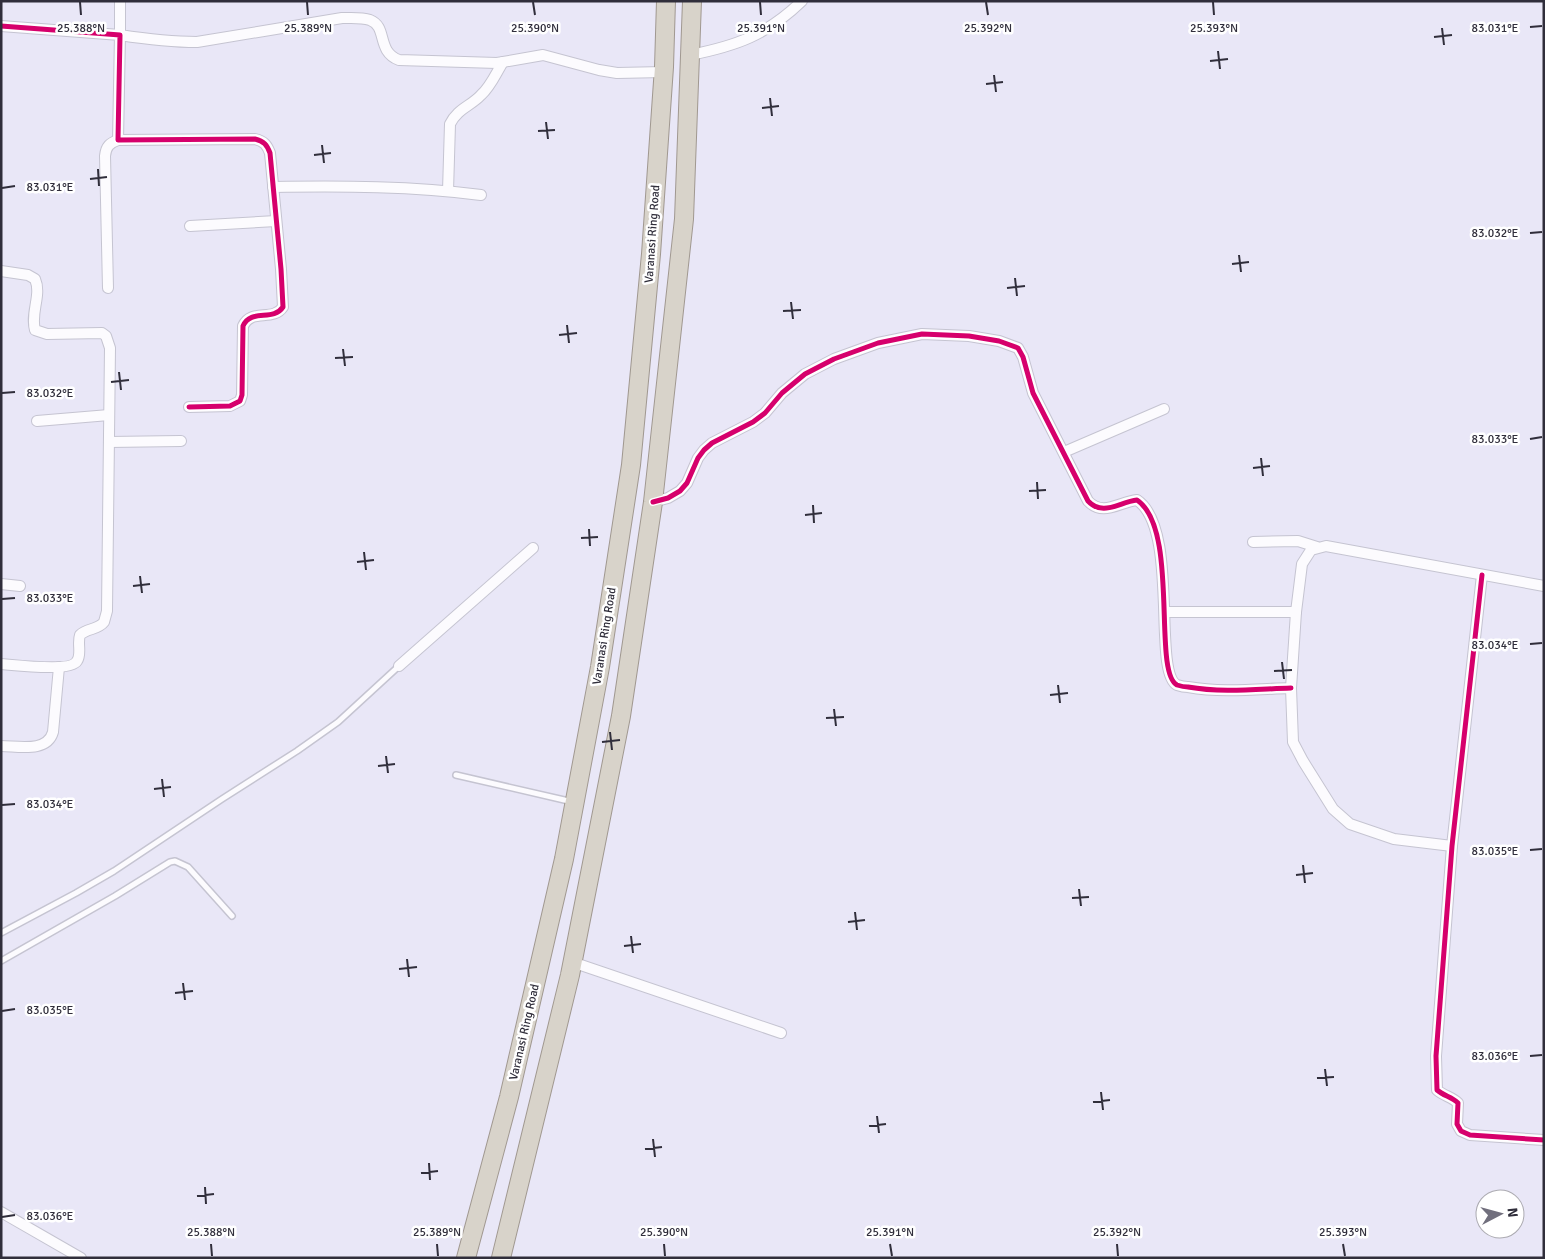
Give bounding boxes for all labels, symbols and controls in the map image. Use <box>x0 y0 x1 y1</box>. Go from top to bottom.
text: 25.388°N <box>57 21 105 36</box>
text: 25.389°N <box>284 21 332 36</box>
text: 25.390°N <box>511 21 559 36</box>
text: 25.391°N <box>737 21 785 36</box>
text: 25.392°N <box>964 21 1012 36</box>
text: 25.393°N <box>1190 21 1238 36</box>
text: 83.031°E <box>1472 21 1519 36</box>
text: 83.031°E <box>27 180 74 195</box>
street label: Varanasi Ring Road <box>642 184 663 284</box>
text: 83.032°E <box>1472 226 1519 241</box>
text: 83.032°E <box>27 386 74 401</box>
text: 83.033°E <box>1472 432 1519 447</box>
street label: Varanasi Ring Road <box>589 586 620 686</box>
text: 83.033°E <box>27 591 74 606</box>
text: 83.034°E <box>1472 638 1519 653</box>
text: 83.034°E <box>27 797 74 812</box>
text: 83.035°E <box>1472 844 1519 859</box>
street label: Varanasi Ring Road <box>506 982 543 1082</box>
text: 83.035°E <box>27 1003 74 1018</box>
text: 83.036°E <box>1472 1049 1519 1064</box>
north arrow <box>1475 1189 1525 1239</box>
text: N <box>1503 1207 1521 1218</box>
text: 83.036°E <box>27 1209 74 1224</box>
text: 25.388°N <box>187 1225 235 1240</box>
text: 25.389°N <box>413 1225 461 1240</box>
text: 25.390°N <box>640 1225 688 1240</box>
text: 25.391°N <box>866 1225 914 1240</box>
text: 25.392°N <box>1093 1225 1141 1240</box>
text: 25.393°N <box>1319 1225 1367 1240</box>

